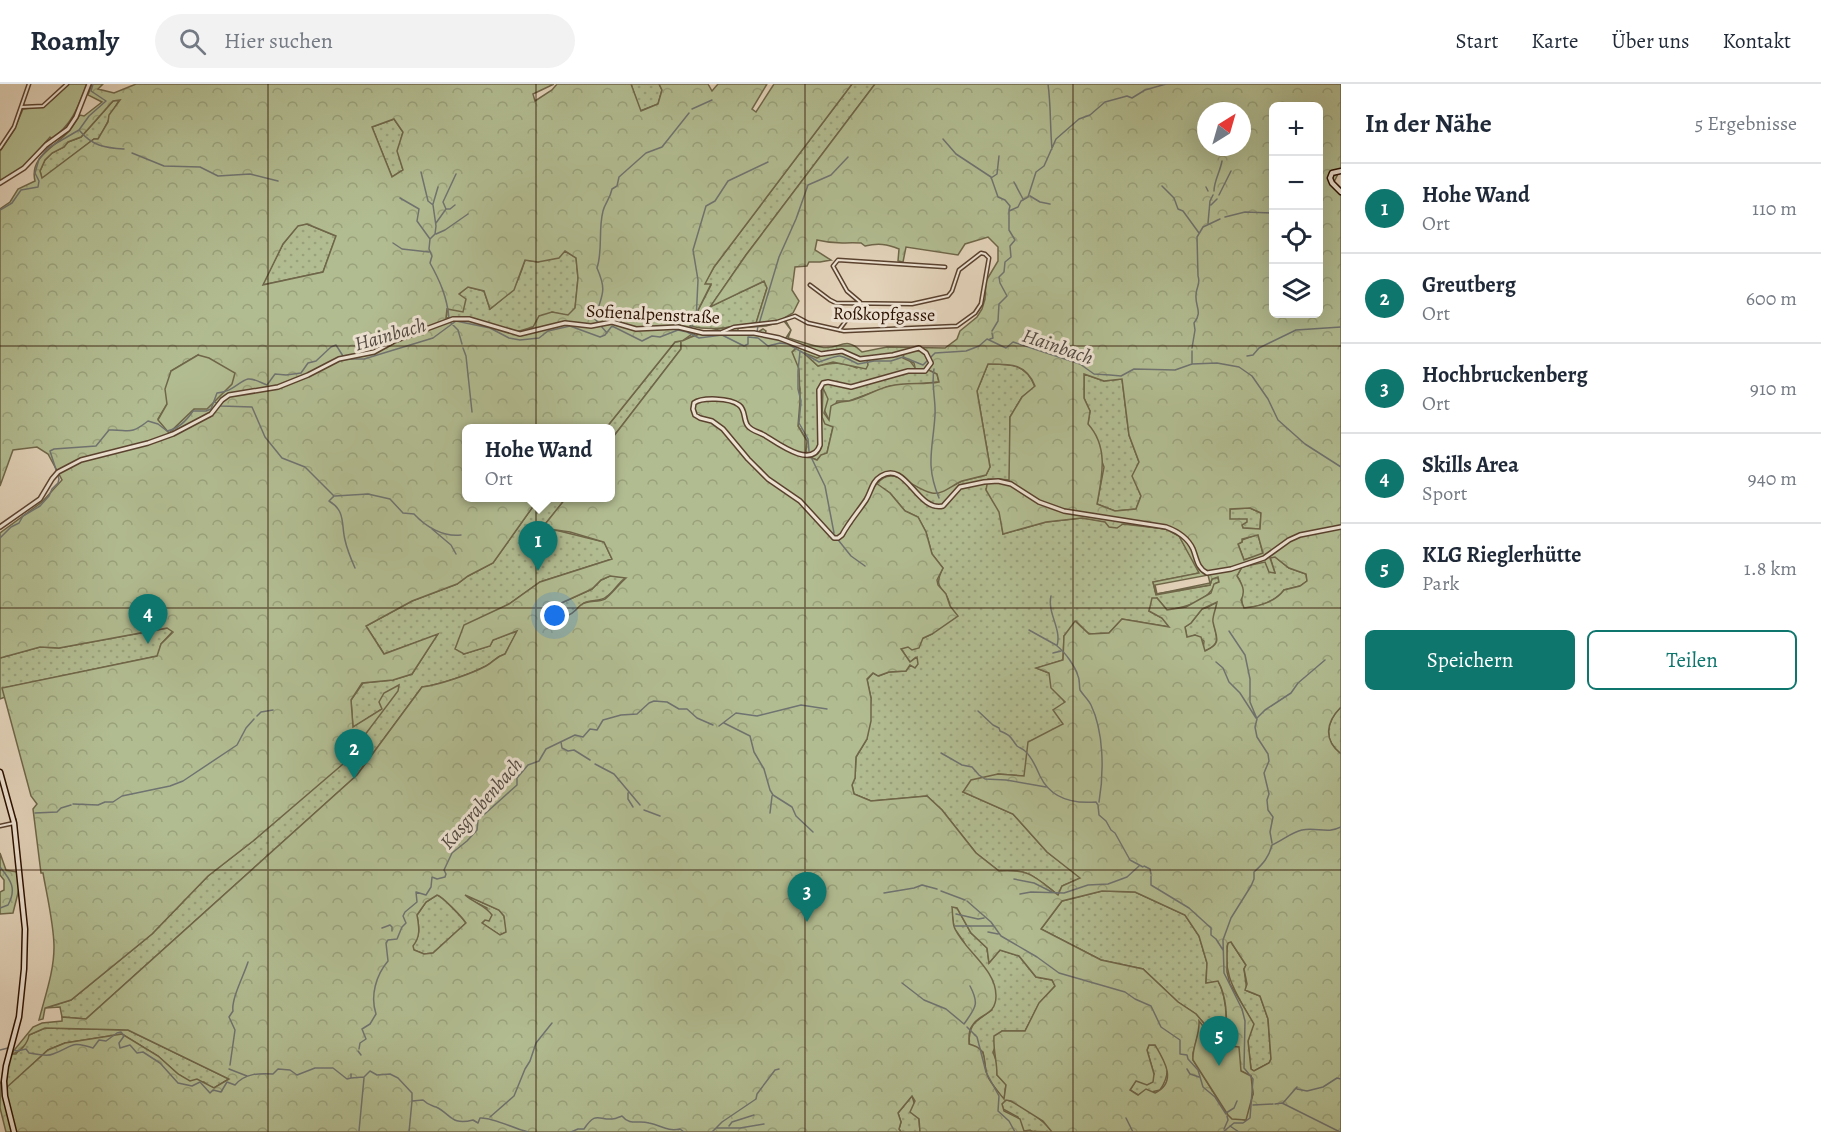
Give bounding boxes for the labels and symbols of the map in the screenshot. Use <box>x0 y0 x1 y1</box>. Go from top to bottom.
north arrow <box>1197 102 1251 156</box>
street label: Sofienalpenstraße <box>586 299 720 329</box>
street label: Roßkopfgasse <box>833 301 935 327</box>
water label: Hainbach <box>351 311 429 358</box>
water label: Hainbach <box>1019 322 1097 371</box>
pin: 1 <box>518 522 558 571</box>
pin: 4 <box>128 594 168 644</box>
your location <box>540 601 569 630</box>
pin: 2 <box>334 730 374 779</box>
water label: Kasgrabenbach <box>434 752 529 855</box>
pin: 3 <box>788 872 826 922</box>
pin: 5 <box>1200 1016 1238 1066</box>

